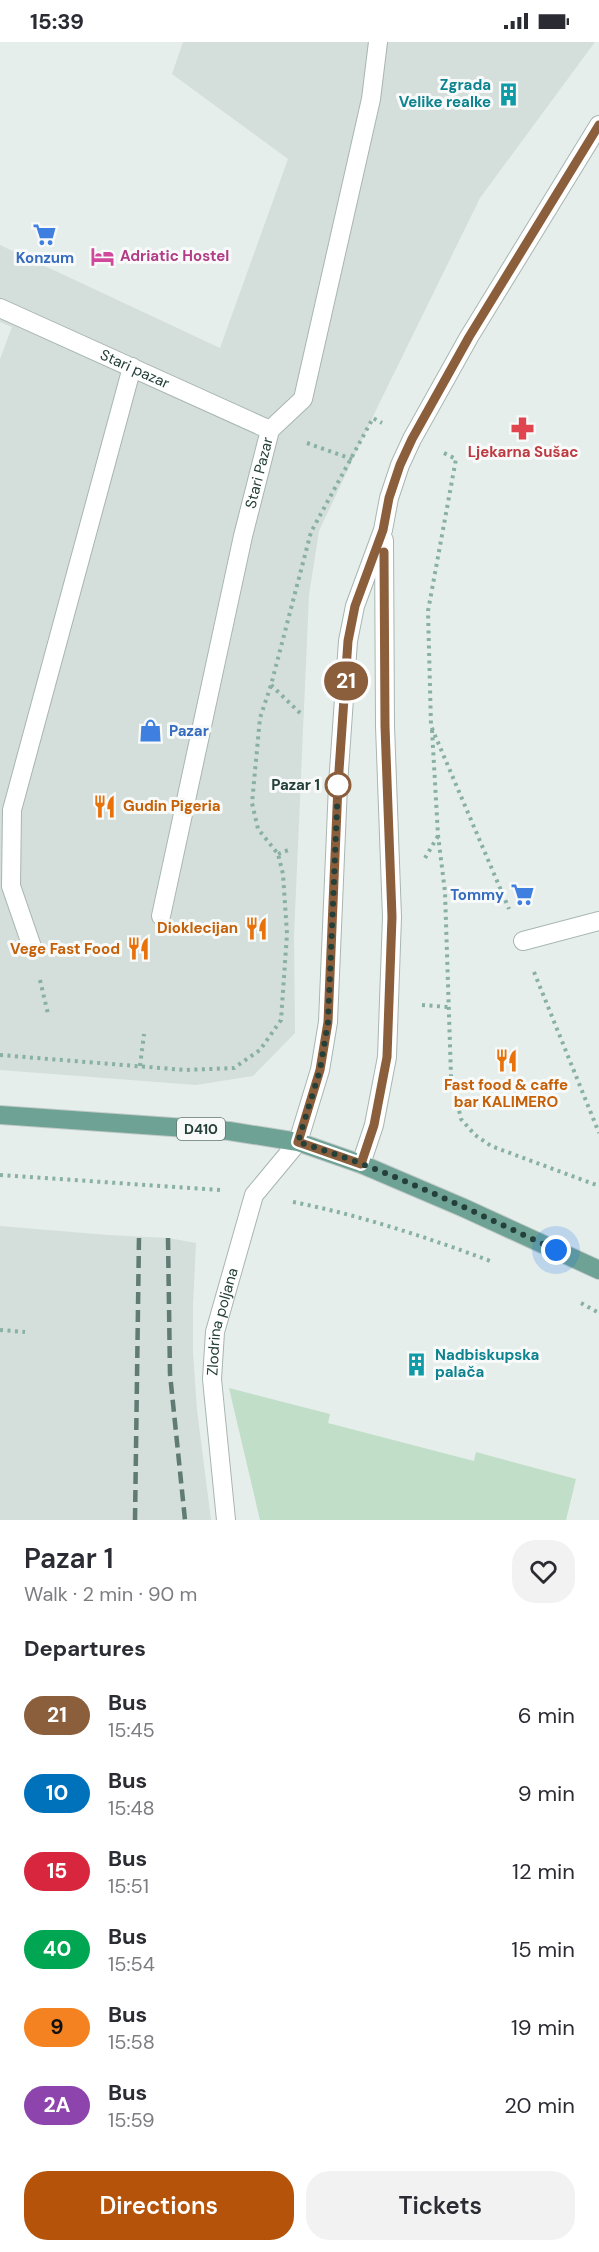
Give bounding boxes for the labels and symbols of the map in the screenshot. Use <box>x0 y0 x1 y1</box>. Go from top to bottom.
place label: Zgrada Velike realke <box>399 75 491 112</box>
building icon: Zgrada Velike realke <box>496 81 522 107</box>
supermarket icon: Konzum <box>32 221 58 247</box>
hotel icon: Adriatic Hostel <box>89 243 115 269</box>
place label: Adriatic Hostel <box>120 246 229 266</box>
place label: Konzum <box>16 248 74 268</box>
street label: Stari pazar <box>97 345 173 393</box>
pharmacy icon: Ljekarna Sušac <box>510 415 536 441</box>
street label: Stari Pazar <box>240 434 278 511</box>
place label: Ljekarna Sušac <box>468 442 578 462</box>
line badge: 21 <box>319 662 373 700</box>
shop icon: Pazar <box>138 718 164 744</box>
place label: Pazar <box>169 721 209 741</box>
marker: Pazar 1 <box>325 772 351 798</box>
place label: Pazar 1 <box>271 775 320 795</box>
restaurant icon: Gudin Pigeria <box>92 793 118 819</box>
place label: Gudin Pigeria <box>123 796 221 816</box>
supermarket icon: Tommy <box>509 882 535 908</box>
place label: Tommy <box>450 885 504 905</box>
restaurant icon: Dioklecijan <box>243 915 269 941</box>
place label: Dioklecijan <box>157 918 238 938</box>
restaurant icon: Vege Fast Food <box>125 936 151 962</box>
place label: Vege Fast Food <box>10 939 120 959</box>
restaurant icon: Fast food & caffe bar KALIMERO <box>493 1048 519 1074</box>
place label: Fast food & caffe bar KALIMERO <box>444 1075 568 1112</box>
road number: D410 <box>177 1118 225 1140</box>
your location <box>541 1235 571 1265</box>
street label: Zlodrina poljana <box>202 1266 243 1376</box>
place label: Nadbiskupska palača <box>435 1345 539 1382</box>
building icon: Nadbiskupska palača <box>404 1351 430 1377</box>

